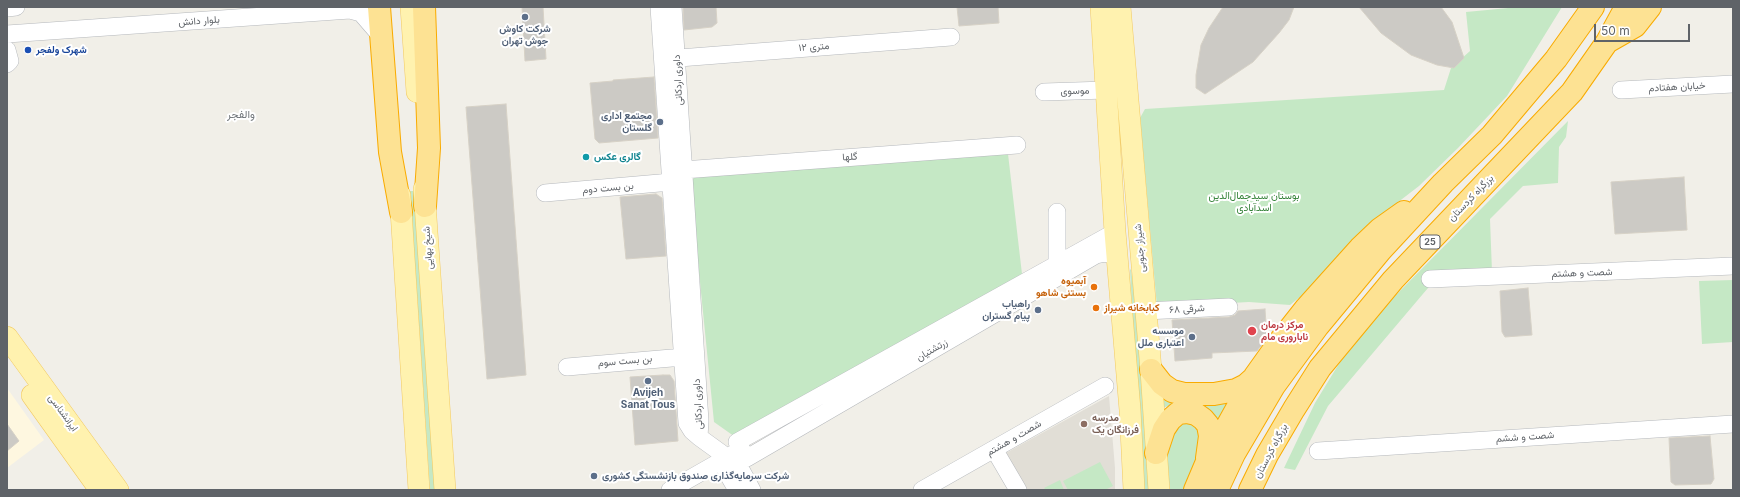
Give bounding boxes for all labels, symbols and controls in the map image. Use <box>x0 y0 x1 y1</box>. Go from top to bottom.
marker: شرکت کاوش جوش تهران <box>520 12 530 22</box>
street label: بلوار دانش <box>178 14 220 28</box>
scale bar <box>1596 16 1692 42</box>
place label: شرکت کاوش جوش تهران <box>499 23 551 46</box>
text: 50 m <box>1601 23 1630 38</box>
street label: ۱۲ متری <box>798 40 830 54</box>
place label: شهرک ولفجر <box>36 44 87 56</box>
marker: شهرک ولفجر <box>23 45 33 55</box>
street label: داوری اردکانی <box>671 54 685 106</box>
street label: خیابان هفتادم <box>1648 80 1706 94</box>
street label: موسوی <box>1060 84 1090 98</box>
district label: والفجر <box>227 108 255 122</box>
place label: مجتمع اداری گلستان <box>601 110 652 134</box>
marker: مجتمع اداری گلستان <box>655 117 665 127</box>
street label: گلها <box>842 150 858 164</box>
place label: گالری عکس <box>594 151 641 163</box>
marker: گالری عکس <box>581 152 591 162</box>
street label: بزرگراه کردستان <box>1446 172 1496 224</box>
street label: بن بست دوم <box>582 180 634 196</box>
park label: بوستان سیدجمال‌الدین اسدآبادی <box>1209 190 1299 214</box>
street label: شیراز جنوبی <box>1132 223 1148 273</box>
street label: شیخ بهایی <box>421 226 435 270</box>
road number: 25 <box>1420 235 1440 249</box>
street label: شصت و هشتم <box>1551 266 1613 280</box>
place label: آبمیوه بستنی شاهو <box>1036 275 1086 298</box>
marker: آبمیوه بستنی شاهو <box>1089 282 1099 292</box>
place label: راهیاب پیام گستران <box>982 298 1030 322</box>
place label: کبابخانه شیراز <box>1104 302 1159 314</box>
street label: ۶۸ شرقی <box>1169 302 1205 316</box>
marker: کبابخانه شیراز <box>1091 303 1101 313</box>
marker: راهیاب پیام گستران <box>1033 305 1043 315</box>
place label: مرکز درمان ناباروری مام <box>1261 319 1308 342</box>
place label: موسسه اعتباری ملل <box>1138 325 1184 348</box>
marker: مرکز درمان ناباروری مام <box>1246 325 1258 337</box>
marker: موسسه اعتباری ملل <box>1187 332 1197 342</box>
street label: زرتشتیان <box>914 336 950 364</box>
street label: بن بست سوم <box>597 353 653 369</box>
marker: Avijeh Sanat Tous <box>643 376 653 386</box>
street label: داوری اردکانی <box>691 378 705 430</box>
place label: Avijeh Sanat Tous <box>621 387 675 410</box>
street label: ایرانشناسی <box>46 392 80 434</box>
place label: مدرسه فرزانگان یک <box>1092 412 1139 436</box>
street label: شصت و هشتم <box>985 418 1043 458</box>
marker: مدرسه فرزانگان یک <box>1079 419 1089 429</box>
street label: بزرگراه کردستان <box>1252 422 1290 480</box>
street label: شصت و ششم <box>1495 429 1555 445</box>
place label: شرکت سرمایه‌گذاری صندوق بازنشستگی کشوری <box>602 470 789 482</box>
marker: شرکت سرمایه‌گذاری صندوق بازنشستگی کشوری <box>589 471 599 481</box>

